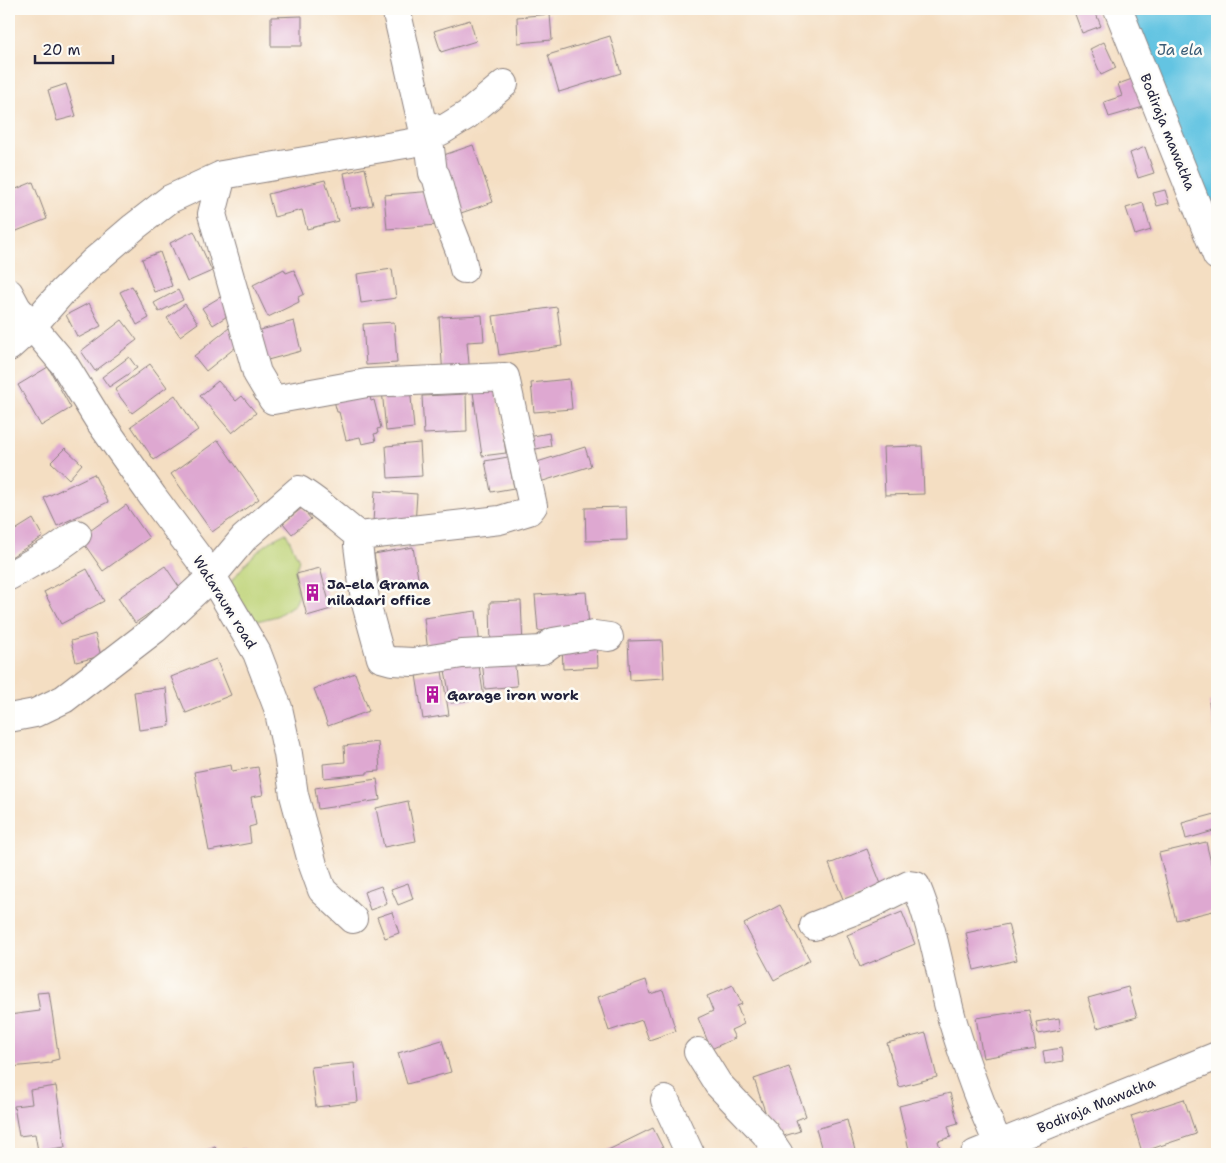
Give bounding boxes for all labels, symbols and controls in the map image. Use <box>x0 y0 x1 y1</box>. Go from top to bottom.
scale bar <box>35 32 112 64</box>
text: 20 m <box>42 40 81 60</box>
water label: Ja ela <box>1157 40 1203 60</box>
street label: Bodiraja mawatha <box>1136 71 1200 193</box>
street label: Wataraum road <box>189 552 261 652</box>
place label: Ja-ela Grama niladari office <box>327 575 431 609</box>
building icon: Ja-ela Grama niladari office <box>303 582 323 602</box>
building icon: Garage iron work <box>423 685 443 705</box>
place label: Garage iron work <box>447 686 579 704</box>
street label: Bodiraja Mawatha <box>1034 1073 1158 1137</box>

